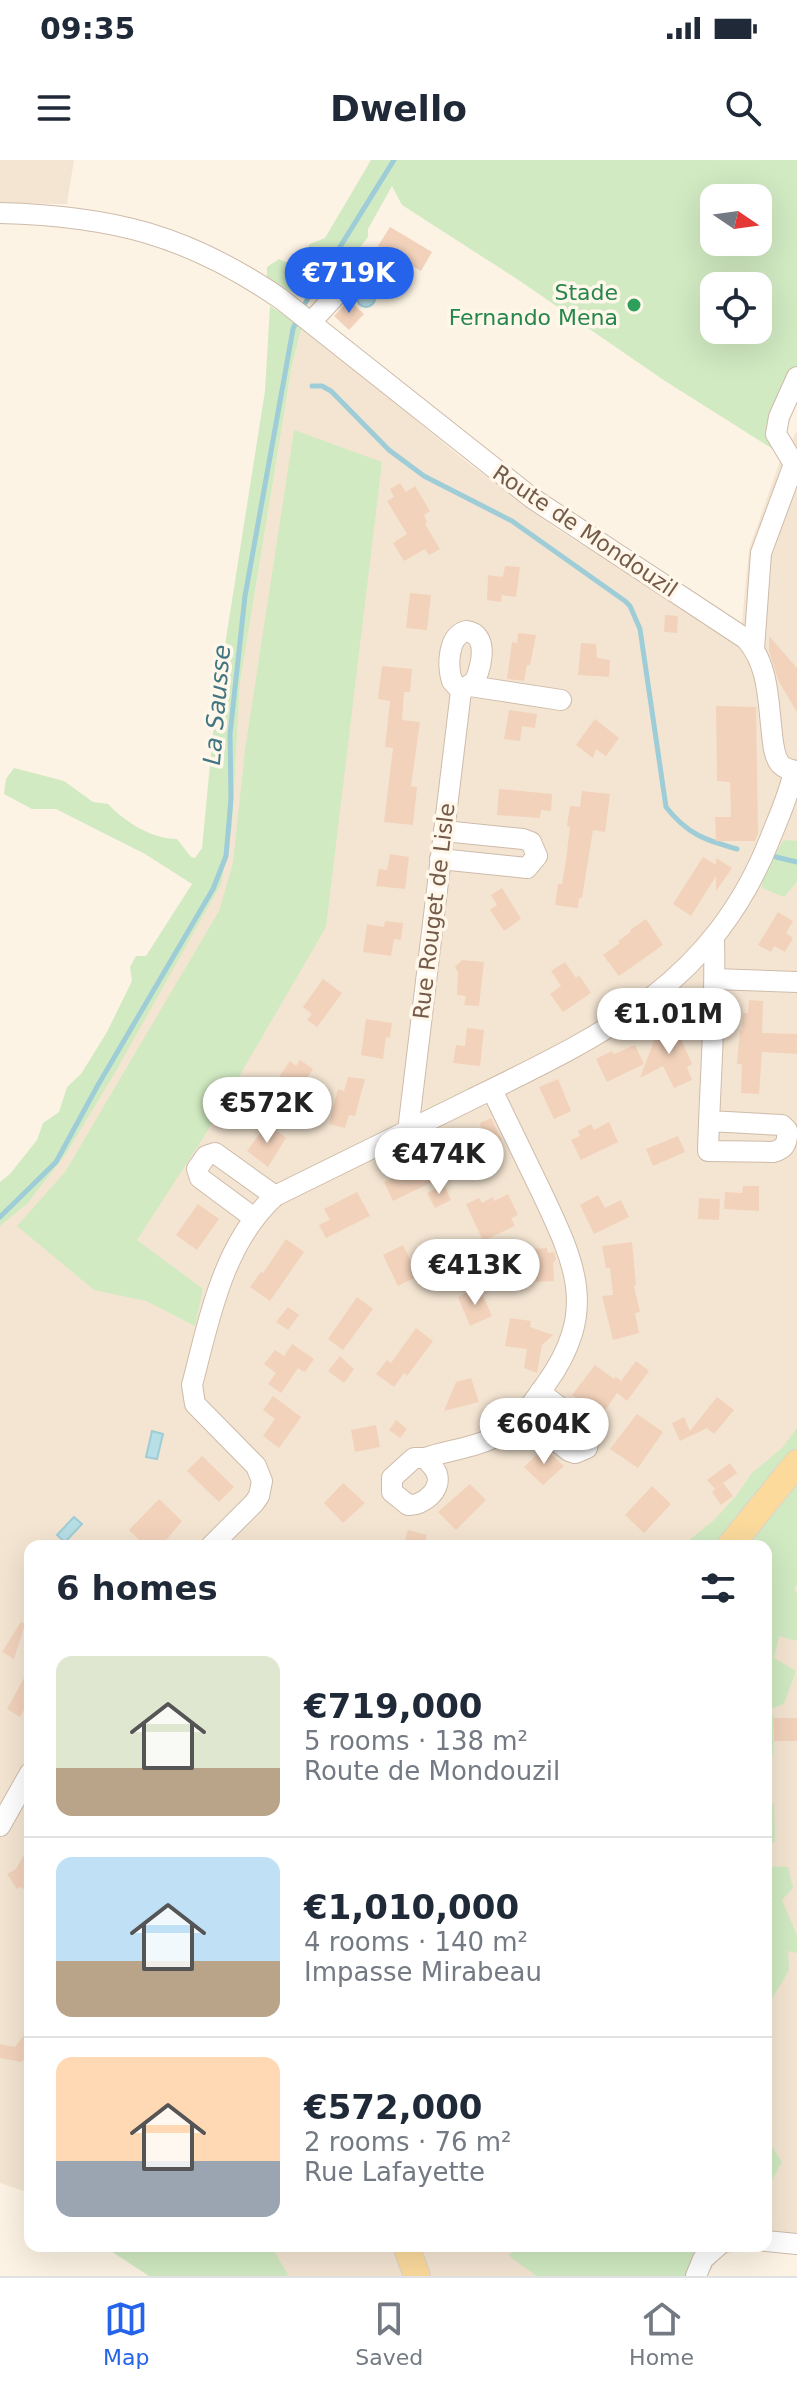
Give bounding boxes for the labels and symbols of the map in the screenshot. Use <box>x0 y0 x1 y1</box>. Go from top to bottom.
north arrow <box>700 184 772 256</box>
pin: €719K <box>293 247 405 315</box>
place label: Stade Fernando Mena <box>449 280 618 330</box>
marker: Stade Fernando Mena <box>625 296 643 314</box>
street label: Route de Mondouzil <box>488 460 682 602</box>
water label: La Sausse <box>198 644 236 766</box>
street label: Rue Rouget de Lisle <box>408 802 460 1020</box>
pin: €1.01M <box>604 988 734 1056</box>
pin: €572K <box>211 1077 323 1145</box>
pin: €474K <box>383 1128 495 1196</box>
pin: €413K <box>419 1239 531 1307</box>
pin: €604K <box>488 1398 600 1466</box>

